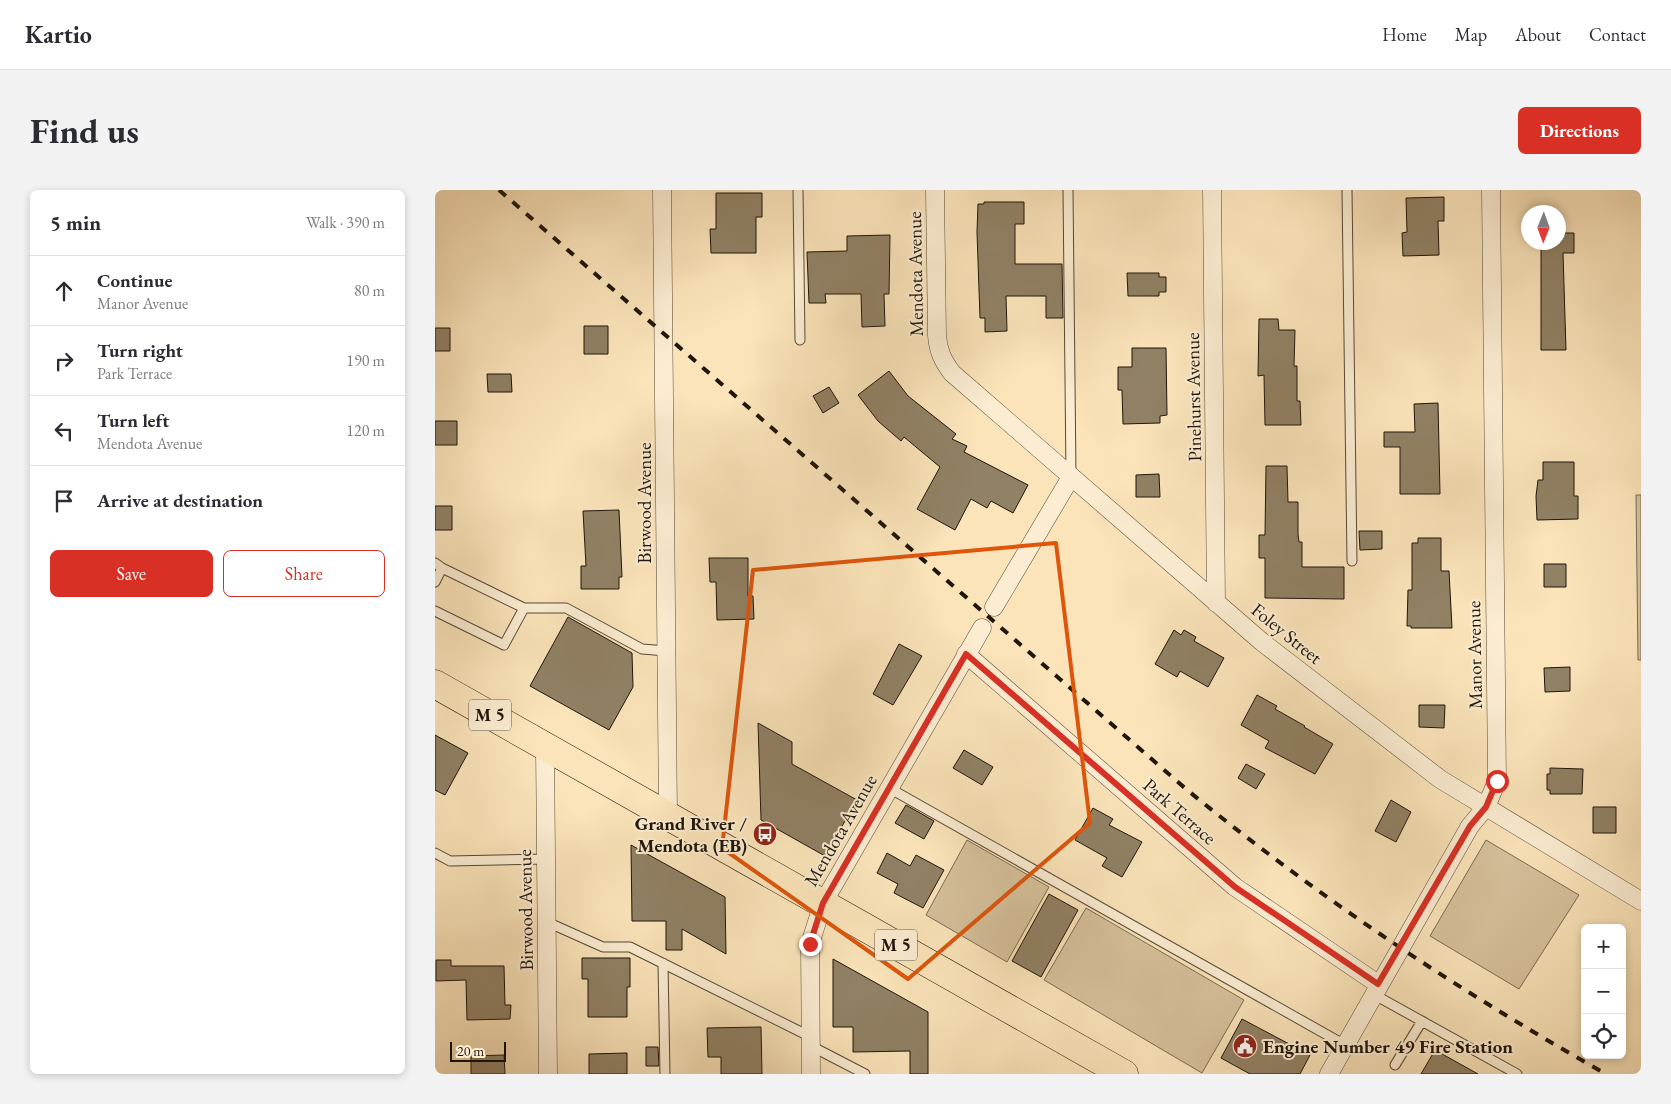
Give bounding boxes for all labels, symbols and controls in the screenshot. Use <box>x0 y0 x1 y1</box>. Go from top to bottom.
text: Kartio <box>25 19 92 50</box>
text: Home <box>1382 23 1427 46</box>
text: Map <box>1455 23 1487 46</box>
text: About <box>1515 23 1561 46</box>
text: Contact <box>1589 23 1646 46</box>
button: Directions <box>1518 107 1641 154</box>
text: Find us <box>30 108 139 153</box>
north arrow <box>1521 205 1566 250</box>
text: 5 min <box>50 209 101 236</box>
street label: Mendota Avenue <box>902 211 929 337</box>
text: Walk · 390 m <box>306 212 385 233</box>
text: Continue <box>97 268 172 293</box>
icon: ahead <box>50 277 78 305</box>
text: 80 m <box>354 280 385 301</box>
text: Manor Avenue <box>97 293 188 314</box>
street label: Pinehurst Avenue <box>1180 332 1207 462</box>
text: Turn right <box>97 338 183 363</box>
icon: right <box>50 347 78 375</box>
text: 190 m <box>346 350 385 371</box>
text: Park Terrace <box>97 363 172 384</box>
text: Turn left <box>97 408 169 433</box>
icon: left <box>50 417 78 445</box>
text: 120 m <box>346 420 385 441</box>
text: Mendota Avenue <box>97 433 202 454</box>
street label: Birwood Avenue <box>632 442 657 564</box>
icon: arrive <box>50 487 78 515</box>
text: Arrive at destination <box>97 488 263 513</box>
button: Save <box>50 550 213 597</box>
button: Share <box>223 550 385 597</box>
street label: Foley Street <box>1246 597 1327 670</box>
street label: Manor Avenue <box>1461 601 1488 709</box>
road number: M 5 <box>469 700 511 730</box>
street label: Mendota Avenue <box>798 770 883 891</box>
route start <box>1486 770 1509 793</box>
street label: Park Terrace <box>1138 773 1222 850</box>
place label: Grand River / Mendota (EB) <box>635 811 747 858</box>
bus stop icon: Grand River / Mendota (EB) <box>752 821 778 847</box>
street label: Birwood Avenue <box>512 849 539 971</box>
map controls <box>1581 924 1626 1059</box>
button: + <box>1581 924 1626 969</box>
road number: M 5 <box>875 930 917 960</box>
route end <box>799 933 822 956</box>
button: − <box>1581 969 1626 1014</box>
button: locate <box>1581 1014 1626 1059</box>
public building icon: Engine Number 49 Fire Station <box>1232 1033 1258 1059</box>
place label: Engine Number 49 Fire Station <box>1263 1034 1513 1059</box>
scale bar <box>450 1039 506 1062</box>
text: 20 m <box>457 1042 484 1060</box>

